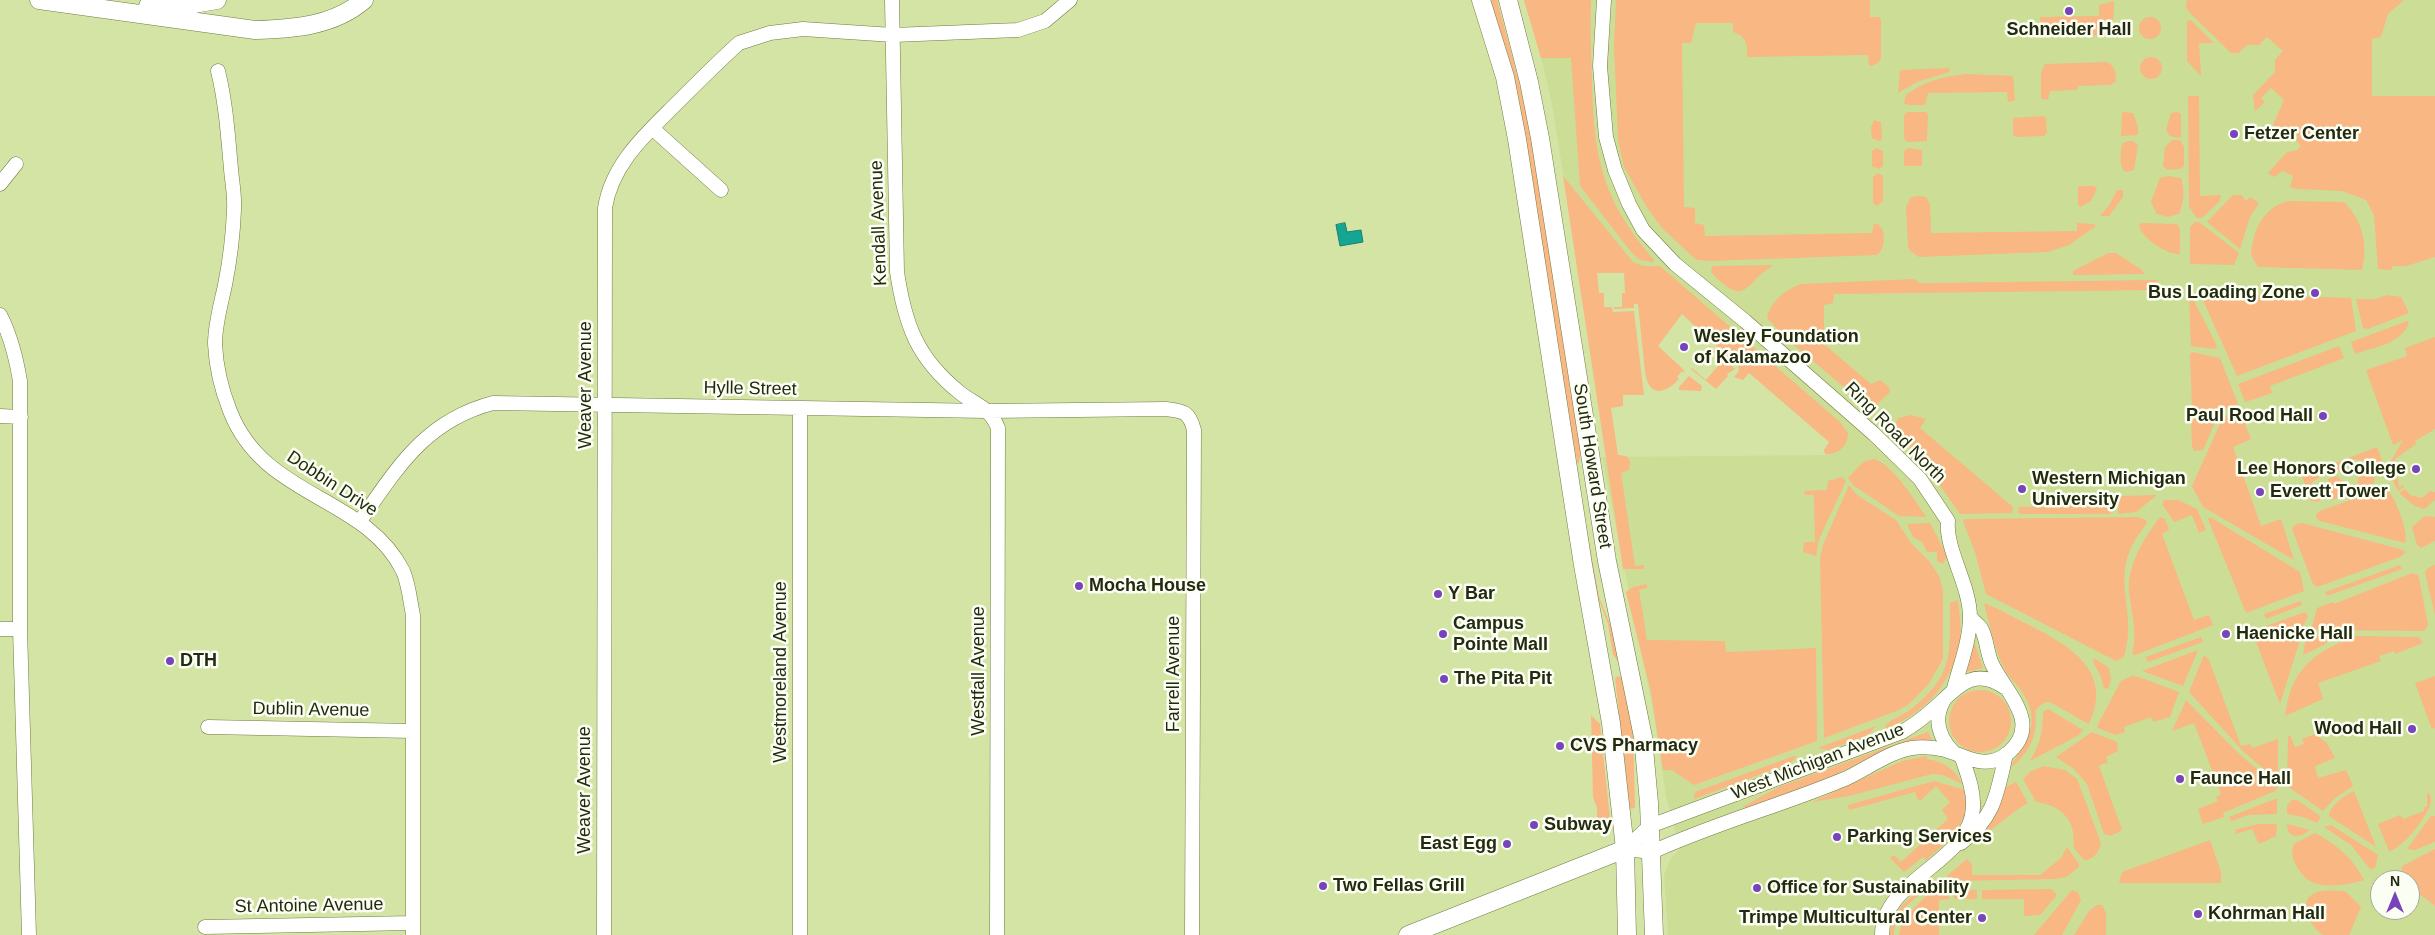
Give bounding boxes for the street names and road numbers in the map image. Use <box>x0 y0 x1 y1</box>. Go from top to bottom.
street label: Kendall Avenue <box>866 160 892 286</box>
street label: Weaver Avenue <box>575 321 597 449</box>
street label: Hylle Street <box>703 377 797 401</box>
street label: Ring Road North <box>1840 378 1950 488</box>
street label: South Howard Street <box>1568 382 1616 550</box>
street label: Dobbin Drive <box>282 447 382 521</box>
street label: Westmoreland Avenue <box>770 581 792 763</box>
street label: Westfall Avenue <box>968 606 990 736</box>
street label: Farrell Avenue <box>1163 616 1185 732</box>
street label: Dublin Avenue <box>252 698 370 722</box>
street label: West Michigan Avenue <box>1729 719 1907 805</box>
street label: Weaver Avenue <box>574 726 596 854</box>
street label: St Antoine Avenue <box>234 894 384 918</box>

